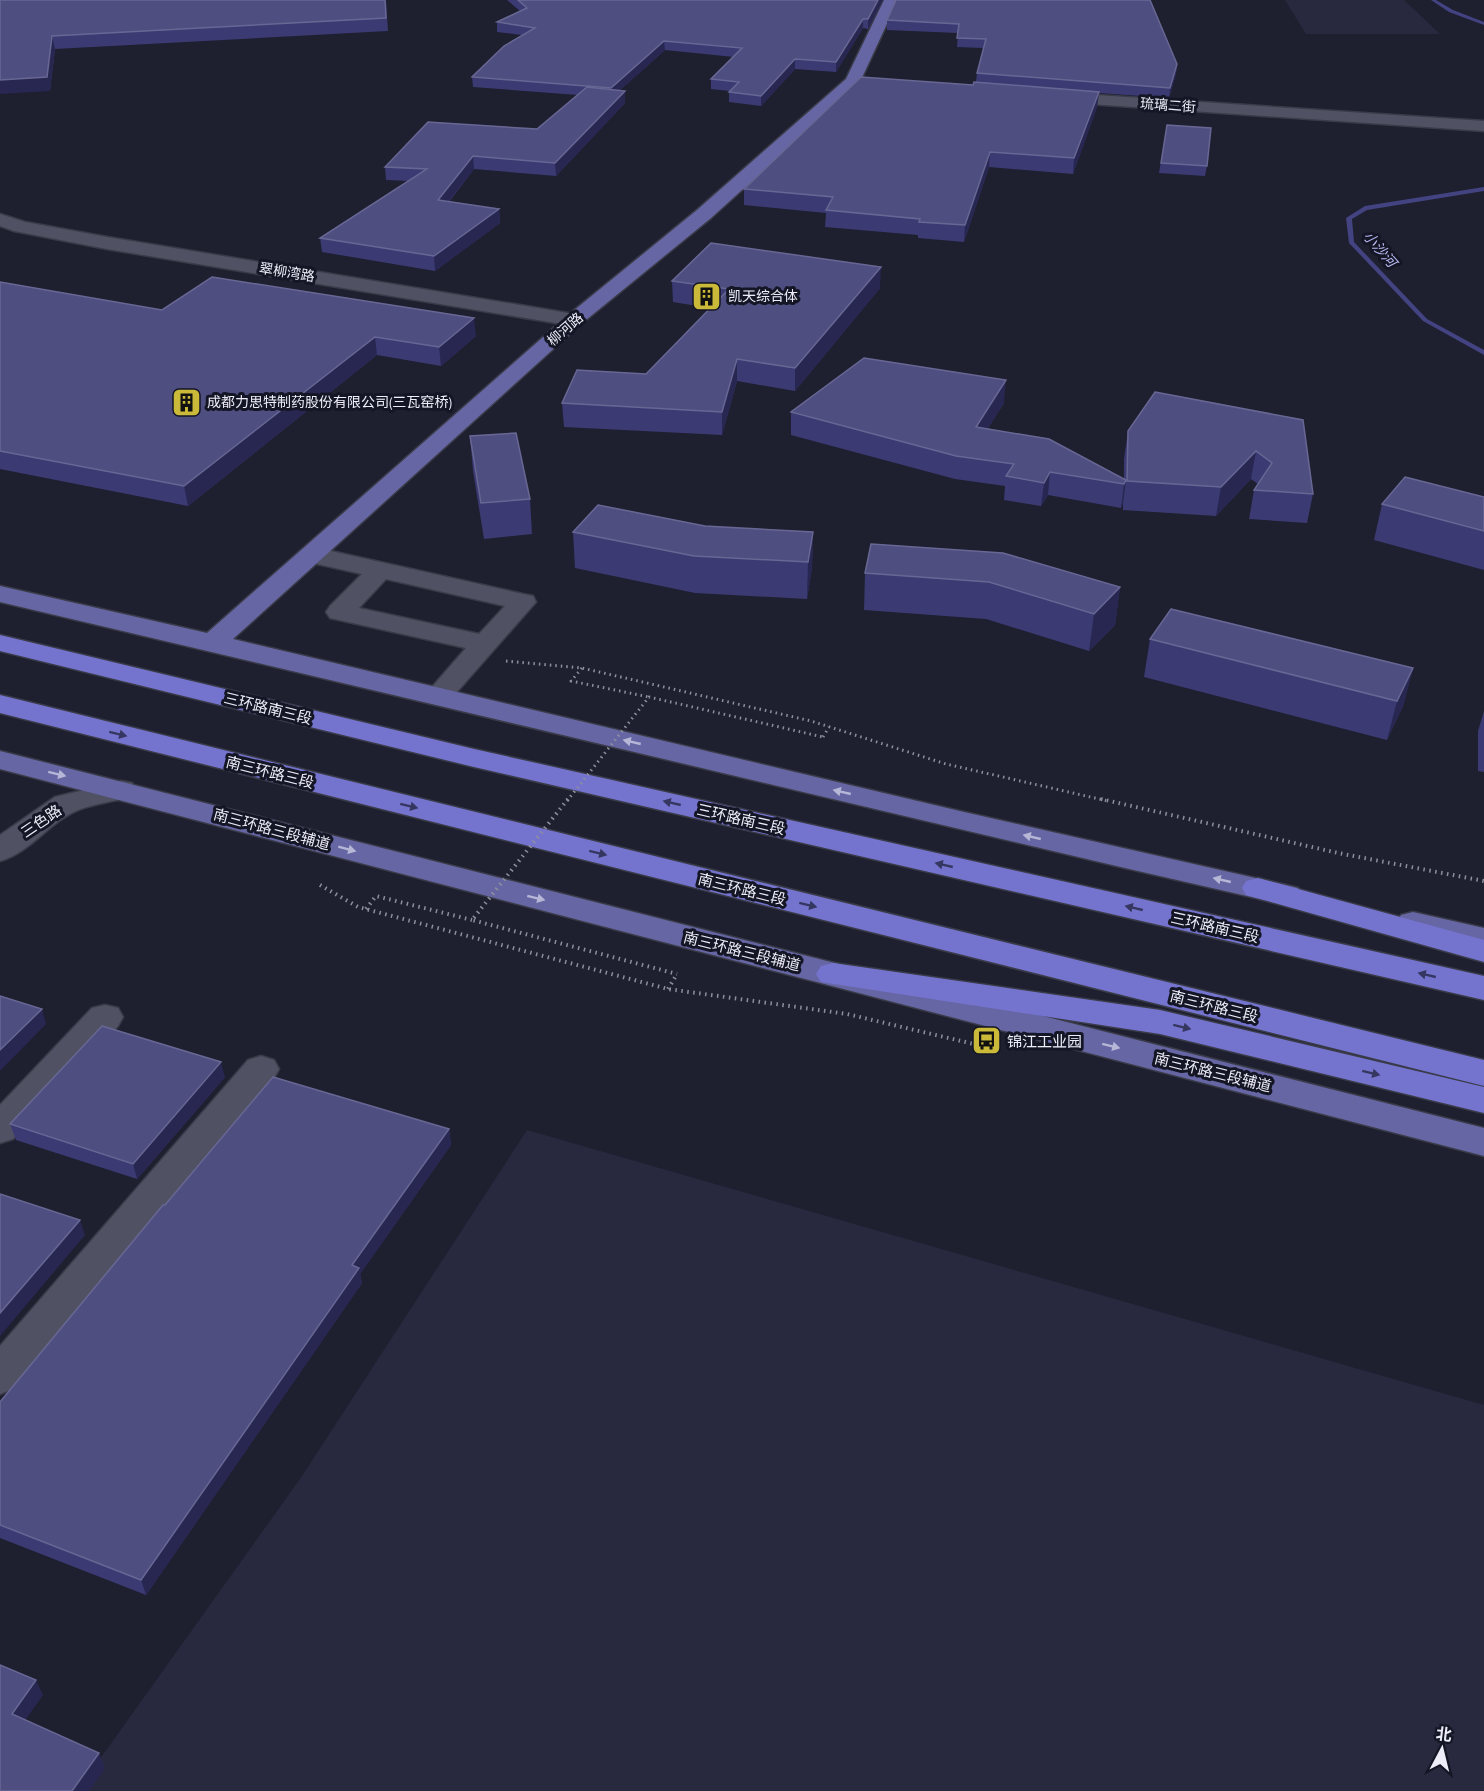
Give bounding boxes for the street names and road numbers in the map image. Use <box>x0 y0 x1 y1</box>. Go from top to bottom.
street label: 琉璃二街 <box>1139 94 1197 116</box>
street label: 翠柳湾路 <box>258 259 316 285</box>
street label: 柳河路 <box>543 308 587 350</box>
street label: 三环路南三段 <box>222 688 314 728</box>
street label: 南三环路三段 <box>224 752 316 792</box>
street label: 三环路南三段 <box>695 800 787 838</box>
street label: 三色路 <box>17 801 65 841</box>
street label: 南三环路三段辅道 <box>212 804 332 854</box>
street label: 南三环路三段 <box>696 869 788 909</box>
street label: 三环路南三段 <box>1169 908 1261 946</box>
street label: 南三环路三段辅道 <box>681 927 803 975</box>
street label: 南三环路三段 <box>1168 986 1260 1026</box>
street label: 南三环路三段辅道 <box>1152 1048 1274 1096</box>

